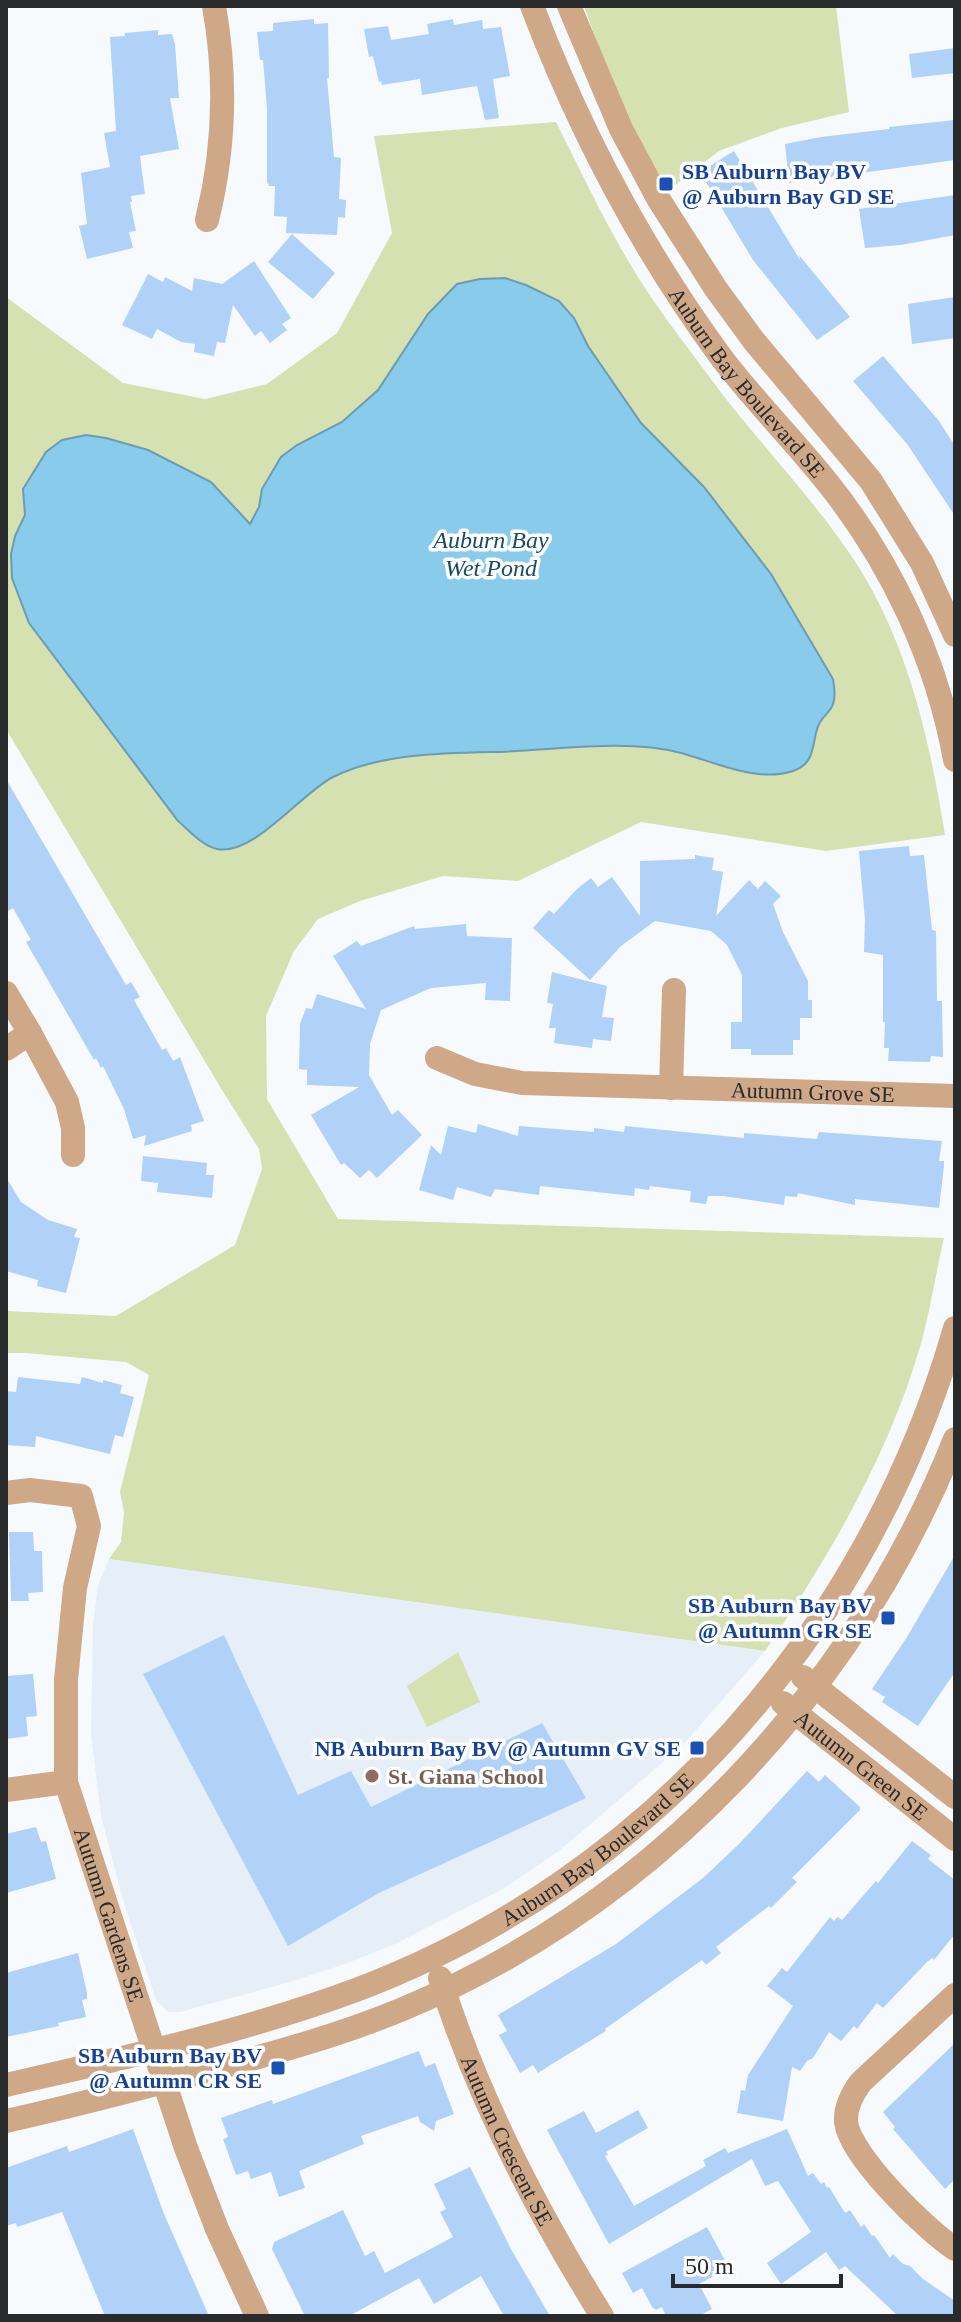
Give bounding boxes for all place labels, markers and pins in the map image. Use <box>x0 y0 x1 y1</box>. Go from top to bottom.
place label: SB Auburn Bay BV @ Auburn Bay GD SE <box>682 159 894 209</box>
marker: SB Auburn Bay BV @ Auburn Bay GD SE <box>657 175 675 193</box>
place label: SB Auburn Bay BV @ Autumn GR SE <box>688 1593 872 1643</box>
marker: SB Auburn Bay BV @ Autumn GR SE <box>879 1609 897 1627</box>
place label: NB Auburn Bay BV @ Autumn GV SE <box>315 1736 681 1761</box>
marker: NB Auburn Bay BV @ Autumn GV SE <box>688 1739 706 1757</box>
place label: St. Giana School <box>388 1764 544 1789</box>
marker: St. Giana School <box>363 1767 381 1785</box>
place label: SB Auburn Bay BV @ Autumn CR SE <box>78 2043 262 2093</box>
marker: SB Auburn Bay BV @ Autumn CR SE <box>269 2059 287 2077</box>

